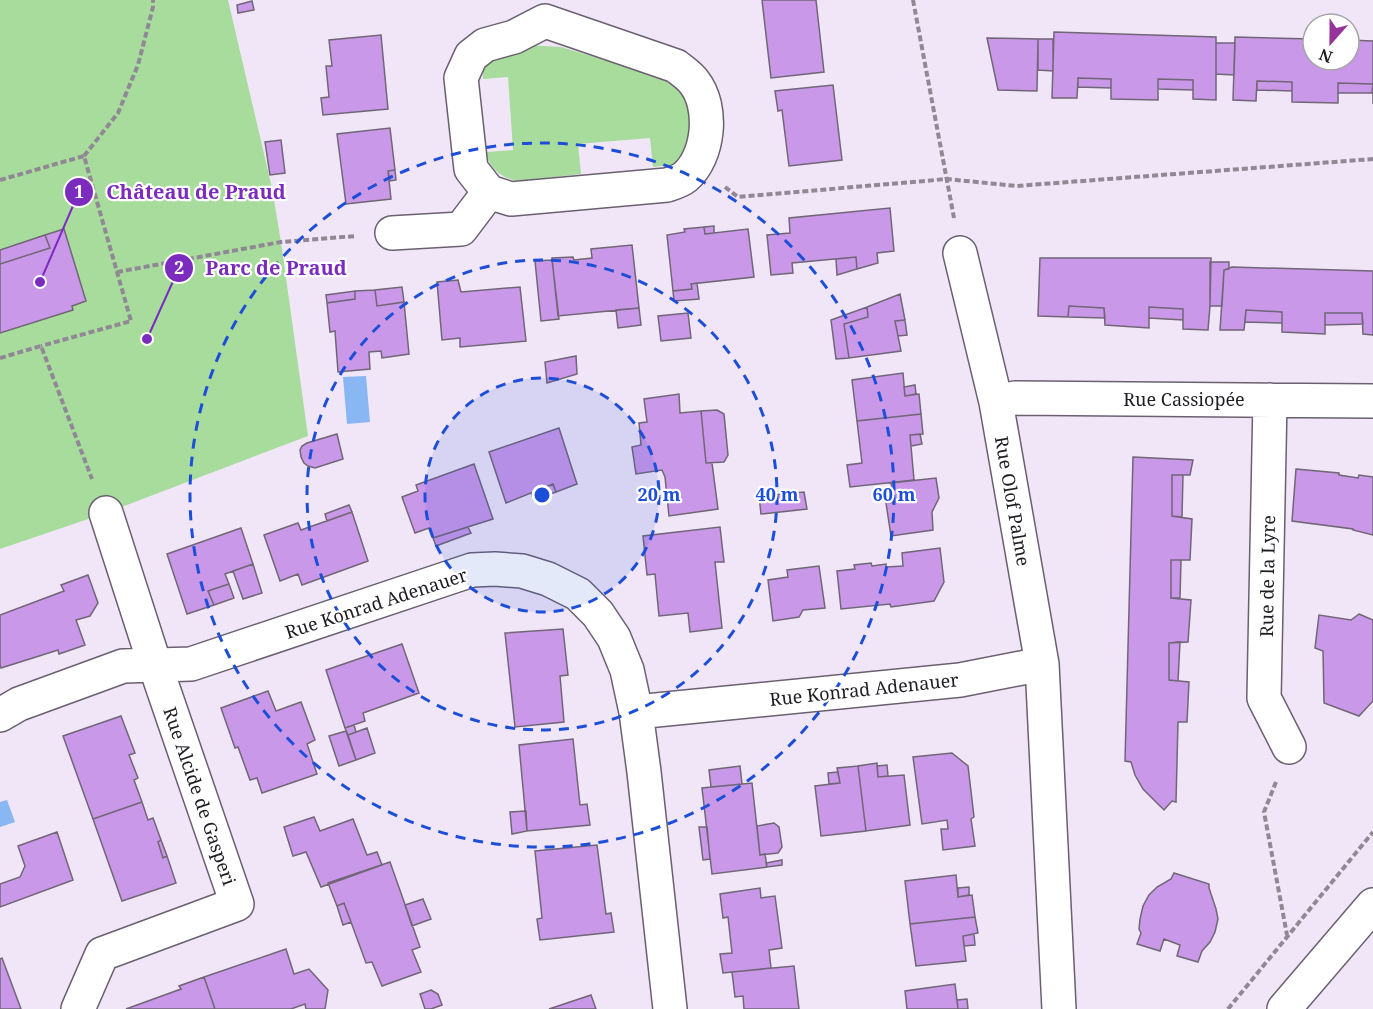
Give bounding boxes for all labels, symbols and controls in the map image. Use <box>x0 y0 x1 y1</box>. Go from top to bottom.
north arrow <box>1301 12 1361 72</box>
text: N <box>1315 43 1335 69</box>
callout: Château de Praud <box>64 173 298 211</box>
text: Château de Praud <box>106 178 286 205</box>
text: 1 <box>74 179 84 203</box>
callout: Parc de Praud <box>164 249 359 287</box>
text: Parc de Praud <box>205 254 347 281</box>
text: 2 <box>174 255 184 279</box>
street label: Rue Cassiopée <box>1123 387 1245 411</box>
street label: Rue Olof Palme <box>990 434 1036 568</box>
text: 20 m <box>638 482 681 506</box>
text: 40 m <box>756 482 799 506</box>
text: 60 m <box>873 482 916 506</box>
centre of rings <box>532 485 552 505</box>
street label: Rue de la Lyre <box>1254 515 1280 637</box>
street label: Rue Konrad Adenauer <box>282 562 471 644</box>
street label: Rue Konrad Adenauer <box>768 667 960 711</box>
street label: Rue Alcide de Gasperi <box>158 704 242 889</box>

